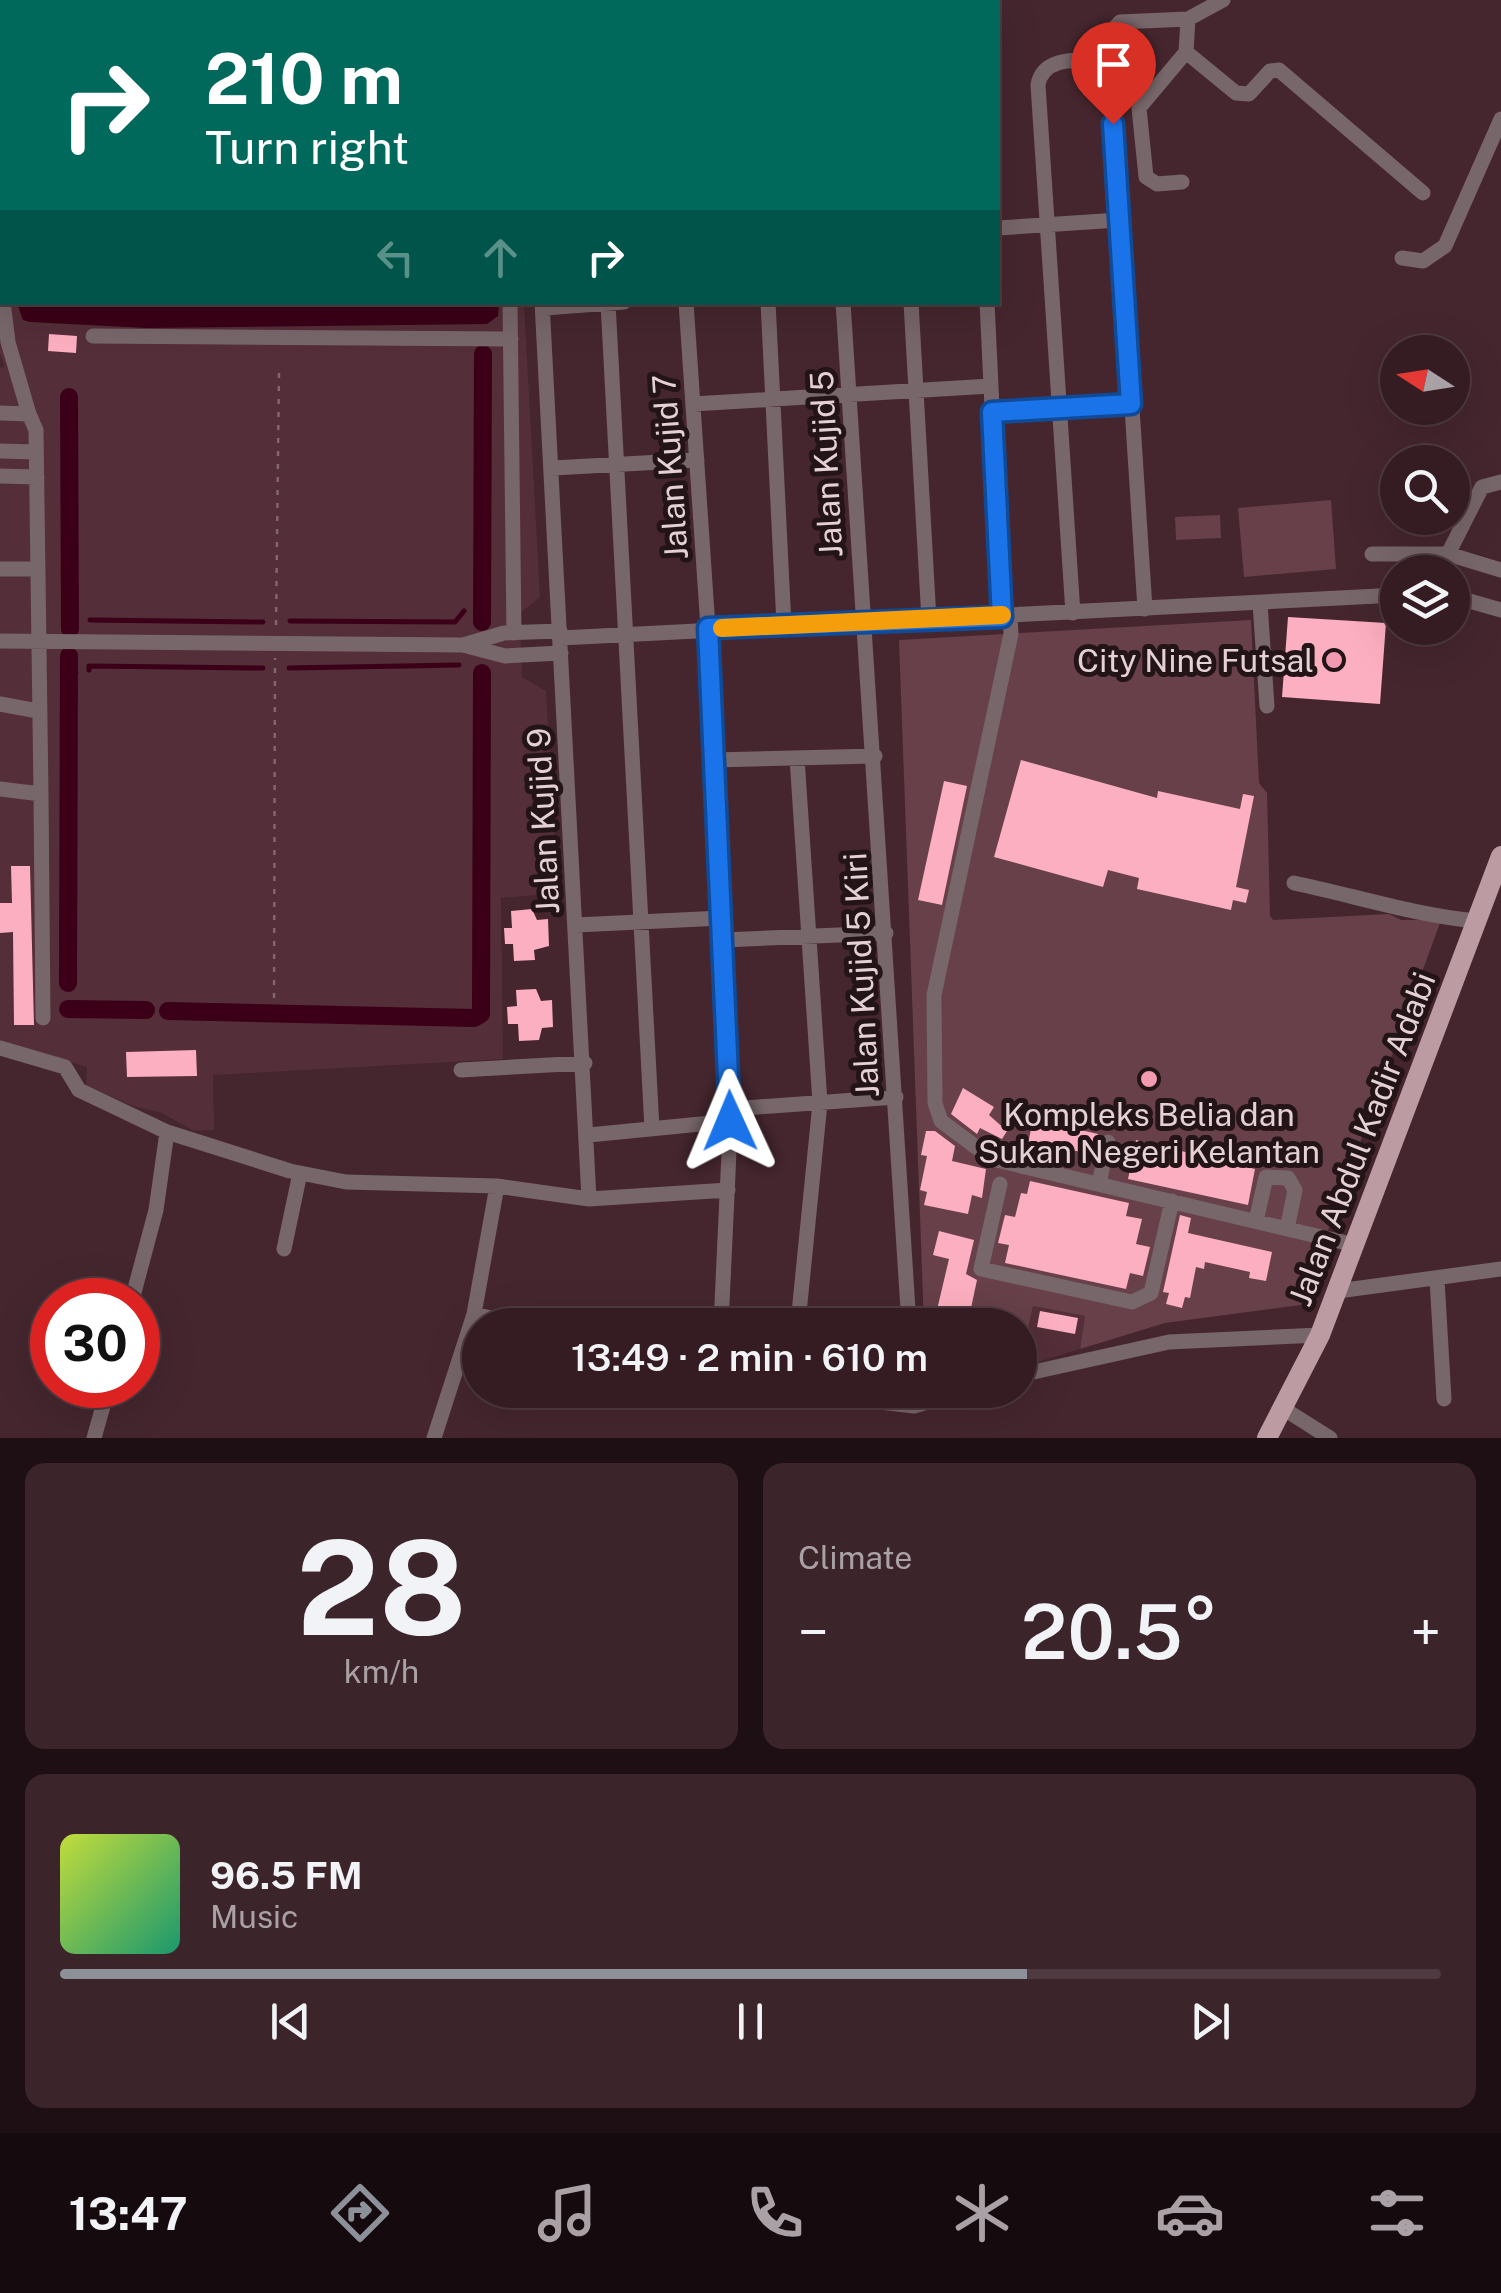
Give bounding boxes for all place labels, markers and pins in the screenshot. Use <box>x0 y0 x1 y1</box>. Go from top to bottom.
pin <box>1071 22 1156 125</box>
place label: City Nine Futsal <box>1077 642 1314 679</box>
marker: City Nine Futsal <box>1323 649 1345 671</box>
marker: Kompleks Belia dan Sukan Negeri Kelantan <box>1138 1068 1160 1090</box>
place label: Kompleks Belia dan Sukan Negeri Kelantan <box>978 1096 1320 1170</box>

